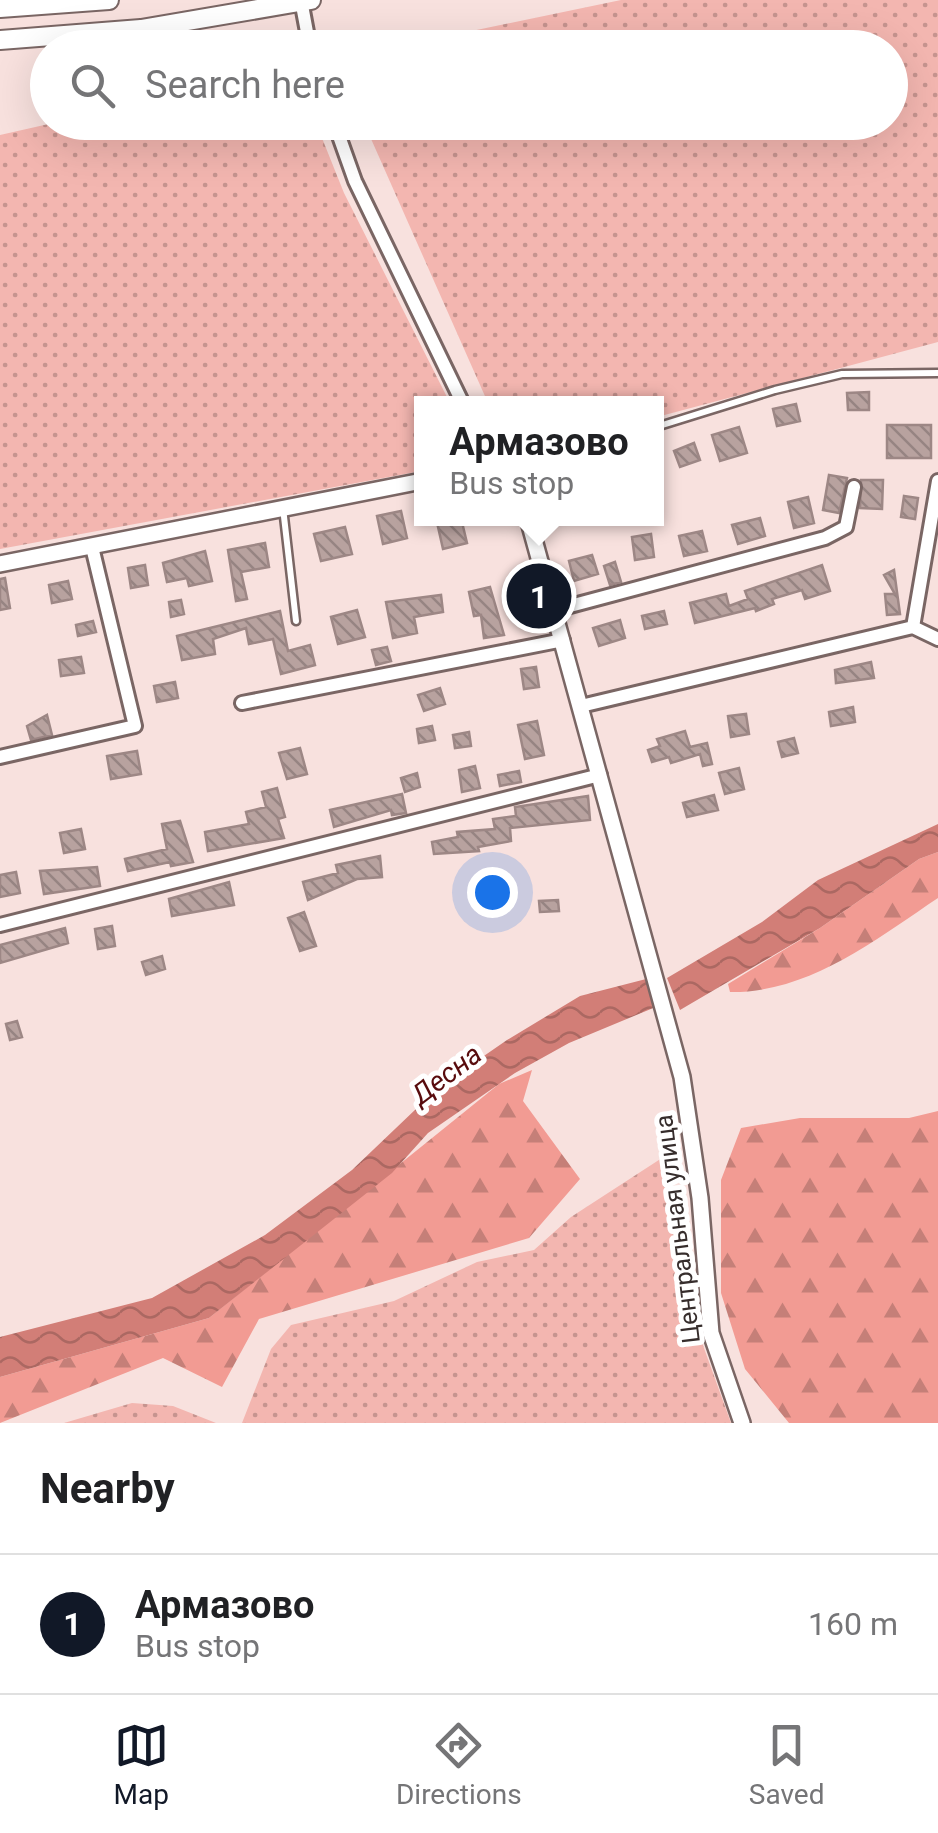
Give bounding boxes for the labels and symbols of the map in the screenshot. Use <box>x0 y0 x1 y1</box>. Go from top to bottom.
pin: 1 <box>506 558 572 634</box>
your location <box>467 867 518 918</box>
water label: Десна <box>403 1037 488 1113</box>
street label: Центральная улица <box>649 1113 706 1345</box>

